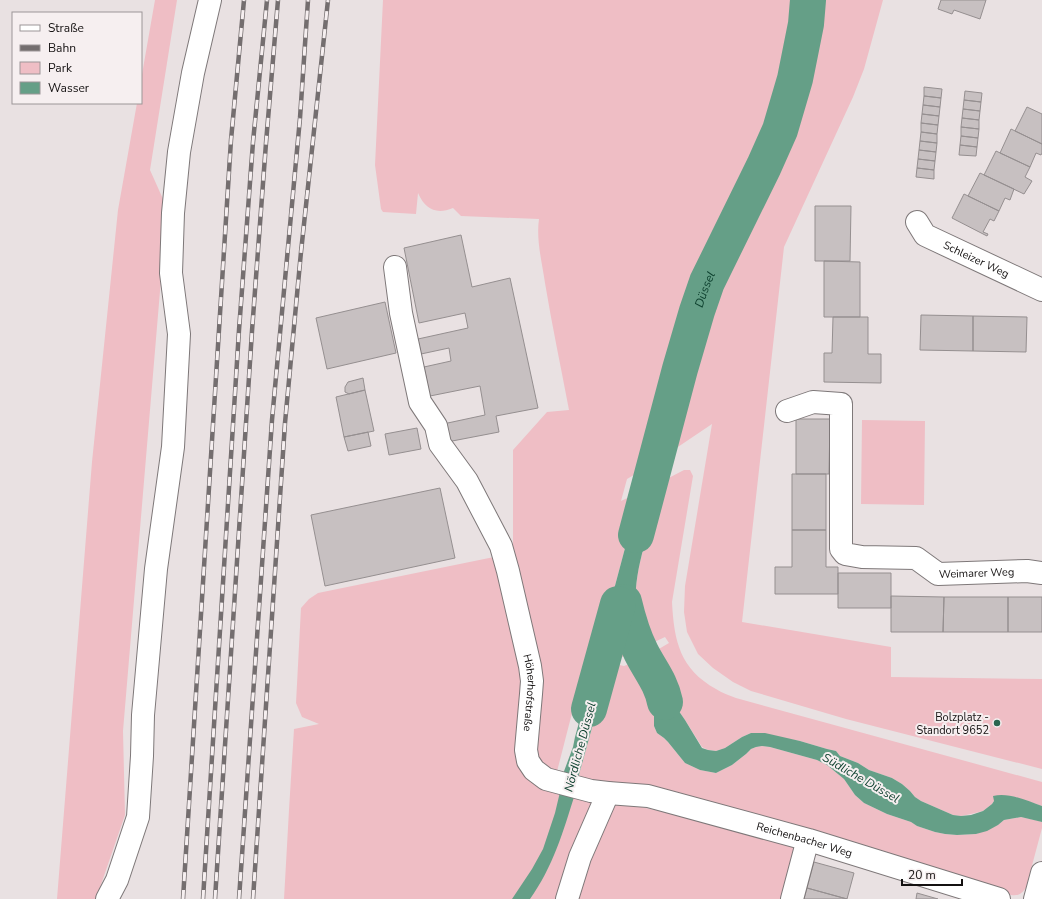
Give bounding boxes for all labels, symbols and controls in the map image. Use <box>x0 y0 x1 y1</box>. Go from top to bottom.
legend <box>12 12 142 104</box>
text: Straße <box>48 20 84 36</box>
text: Bahn <box>48 40 76 56</box>
text: Park <box>48 60 73 76</box>
text: Wasser <box>48 80 90 96</box>
street label: Schleizer Weg <box>941 238 1012 282</box>
water label: Düssel <box>691 268 719 310</box>
street label: Weimarer Weg <box>939 564 1014 582</box>
street label: Höherhofstraße <box>519 652 539 732</box>
water label: Nördliche Düssel <box>560 700 600 794</box>
place label: Bolzplatz - Standort 9652 <box>916 710 989 738</box>
marker: Bolzplatz - Standort 9652 <box>992 718 1002 728</box>
water label: Südliche Düssel <box>820 749 903 807</box>
street label: Reichenbacher Weg <box>755 819 854 861</box>
scale bar <box>902 861 962 887</box>
text: 20 m <box>908 867 936 883</box>

